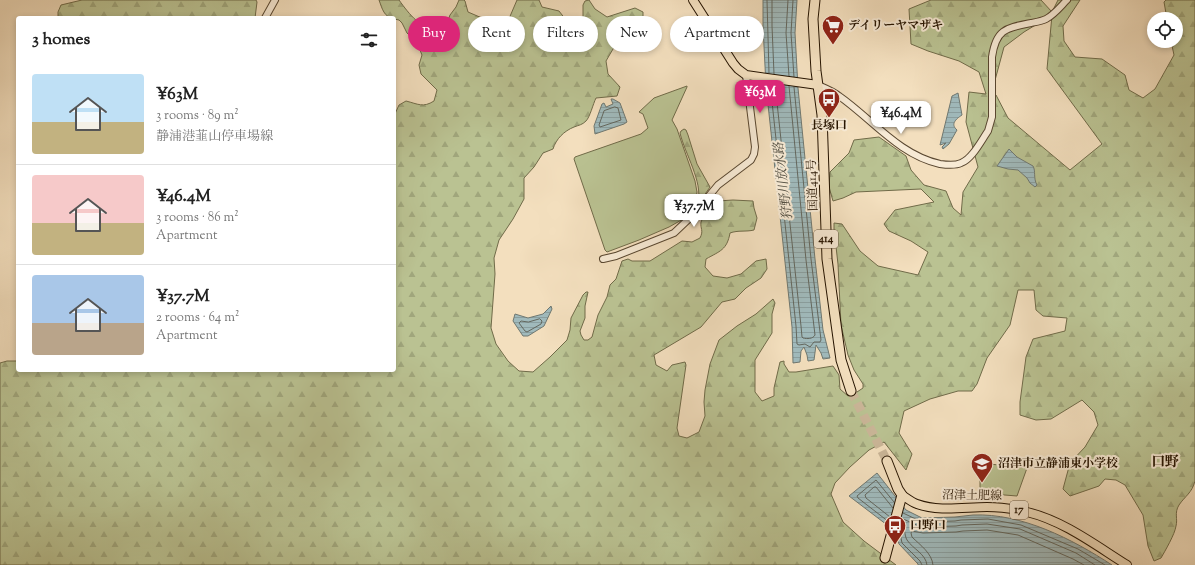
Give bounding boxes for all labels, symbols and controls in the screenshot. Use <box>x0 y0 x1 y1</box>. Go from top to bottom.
map controls <box>1147 12 1183 48</box>
button: locate <box>1147 12 1183 48</box>
supermarket icon: デイリーヤマザキ <box>820 13 846 46</box>
chip: Buy <box>408 16 460 52</box>
chip: Rent <box>468 16 525 52</box>
chip: Filters <box>533 16 598 52</box>
chip: New <box>606 16 662 52</box>
chip: Apartment <box>670 16 764 52</box>
place label: デイリーヤマザキ <box>848 17 943 35</box>
text: 3 homes <box>32 28 90 52</box>
icon: filters <box>358 29 380 51</box>
pin: ¥63M <box>736 80 784 114</box>
text: ¥63M <box>156 83 198 107</box>
text: ¥63M <box>744 84 776 102</box>
bus stop icon: 長塚口 <box>816 86 842 119</box>
icon: home <box>64 90 112 138</box>
pin: ¥46.4M <box>868 101 934 135</box>
text: ¥46.4M <box>880 105 922 123</box>
text: 3 rooms · 89 m² <box>156 107 239 125</box>
place label: 長塚口 <box>811 117 847 135</box>
text: 静浦港韮山停車場線 <box>156 128 273 146</box>
water label: 狩野川放水路 <box>770 140 798 221</box>
street label: 国道414号 <box>803 159 823 211</box>
text: ¥46.4M <box>156 185 211 209</box>
icon: home <box>64 191 112 239</box>
pin: ¥37.7M <box>661 194 727 228</box>
text: ¥37.7M <box>673 198 715 216</box>
text: 3 rooms · 86 m² <box>156 209 239 227</box>
text: Apartment <box>156 227 217 245</box>
road number: 414 <box>814 230 838 248</box>
text: ¥37.7M <box>156 285 210 309</box>
icon: home <box>64 291 112 339</box>
text: 2 rooms · 64 m² <box>156 309 239 327</box>
text: Apartment <box>156 327 217 345</box>
school or university icon: 沼津市立静浦東小学校 <box>969 451 995 484</box>
district label: 口野 <box>1151 453 1179 473</box>
place label: 沼津市立静浦東小学校 <box>998 455 1118 473</box>
street label: 沼津土肥線 <box>942 486 1002 506</box>
road number: 17 <box>1010 501 1028 519</box>
bus stop icon: 口野口 <box>882 513 908 546</box>
place label: 口野口 <box>910 517 946 535</box>

